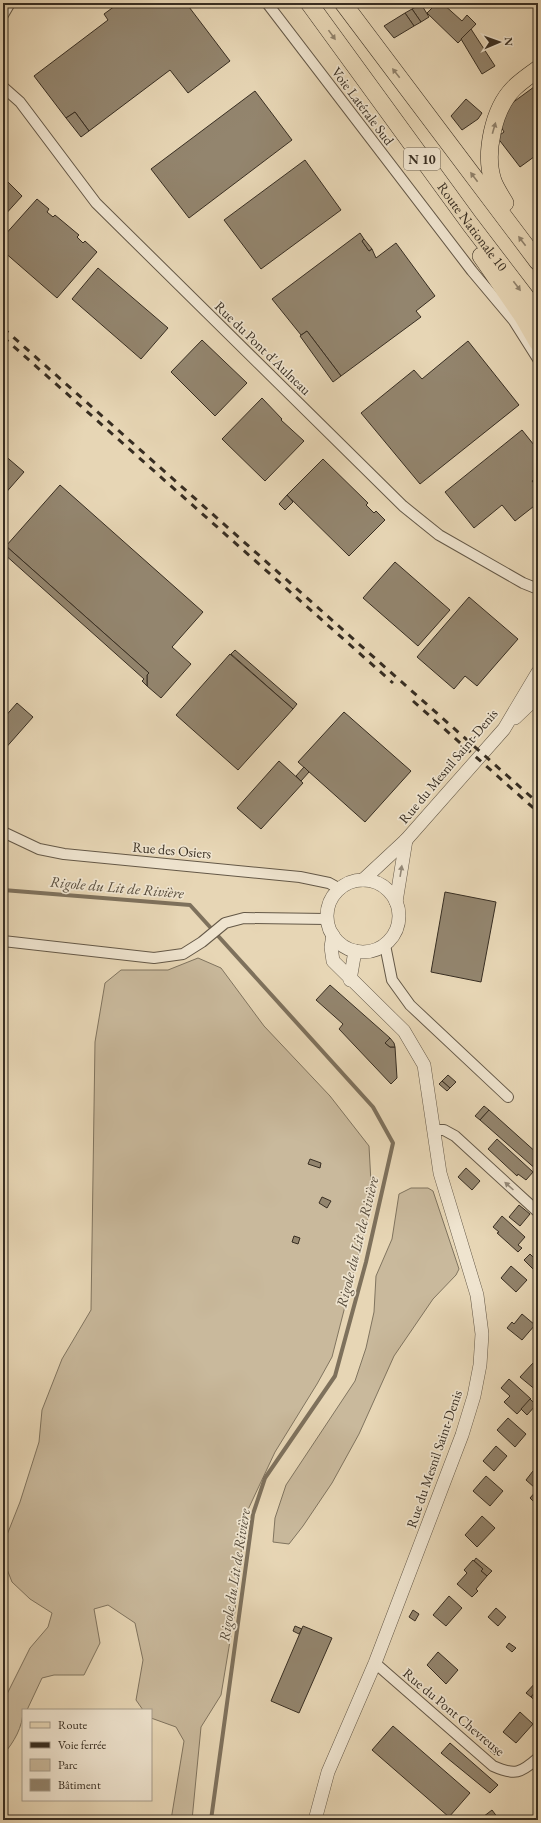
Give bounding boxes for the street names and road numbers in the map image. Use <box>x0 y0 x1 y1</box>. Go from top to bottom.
street label: Voie Latérale Sud <box>328 63 399 149</box>
road number: N 10 <box>404 148 440 170</box>
street label: Route Nationale 10 <box>433 179 512 275</box>
street label: Rue du Pont d'Aulneau <box>211 297 316 399</box>
street label: Rue du Mesnil Saint-Denis <box>395 704 502 827</box>
street label: Rue des Osiers <box>132 838 212 862</box>
street label: Rue du Mesnil Saint-Denis <box>402 1387 466 1530</box>
street label: Rue du Pont Chevreuse <box>399 1664 509 1760</box>

